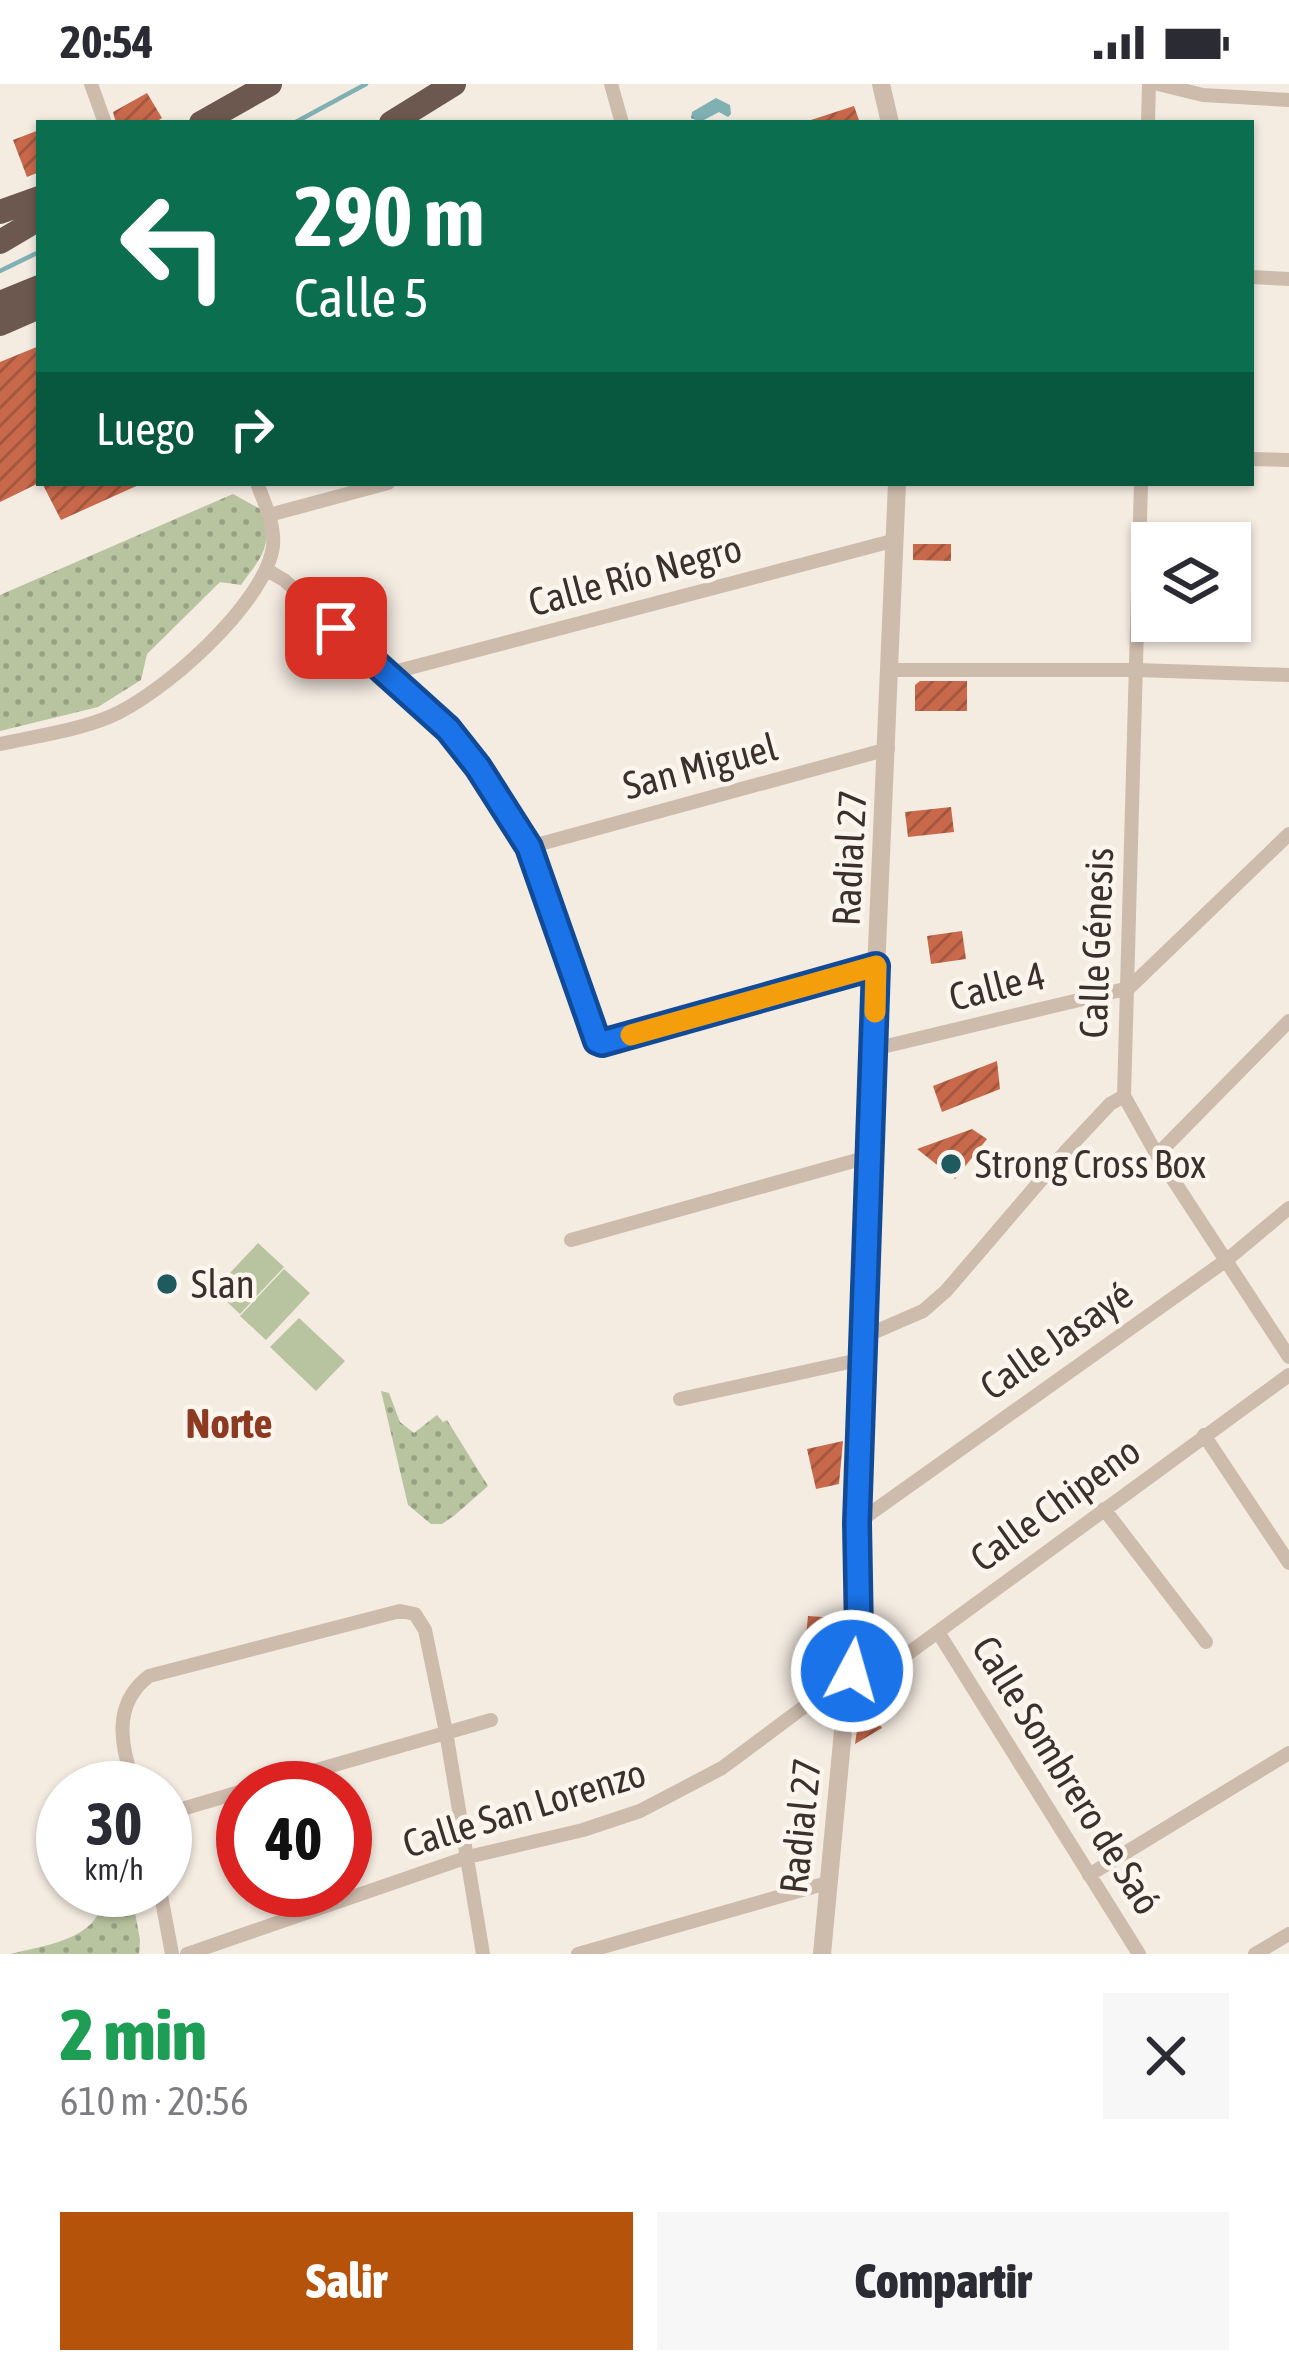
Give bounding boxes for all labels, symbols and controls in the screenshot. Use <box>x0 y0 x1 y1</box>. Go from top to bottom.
text: 20:54 <box>60 16 154 68</box>
icon: left <box>96 168 252 324</box>
text: 290 m <box>294 168 484 264</box>
text: Calle 5 <box>294 267 429 328</box>
icon: right <box>219 396 285 462</box>
text: Luego <box>96 403 195 455</box>
map controls <box>1131 522 1251 642</box>
button: layers <box>1131 522 1251 642</box>
street label: Calle Río Negro <box>524 525 746 625</box>
pin <box>285 577 387 679</box>
icon: arrive <box>303 595 369 661</box>
street label: San Miguel <box>618 724 782 808</box>
street label: Radial 27 <box>823 789 875 927</box>
street label: Calle Génesis <box>1071 847 1121 1039</box>
street label: Calle 4 <box>944 953 1050 1019</box>
place label: Strong Cross Box <box>975 1142 1206 1186</box>
marker: Strong Cross Box <box>938 1151 964 1177</box>
place label: Slan <box>191 1262 255 1306</box>
marker: Slan <box>154 1271 180 1297</box>
street label: Calle Jasayé <box>972 1272 1140 1408</box>
district label: Norte <box>185 1399 273 1447</box>
street label: Calle Chipeno <box>962 1428 1148 1580</box>
position arrow <box>789 1608 915 1734</box>
street label: Calle Sombrero de Saó <box>964 1628 1170 1922</box>
street label: Calle San Lorenzo <box>397 1750 651 1866</box>
street label: Radial 27 <box>771 1756 829 1896</box>
speed limit sign: 40 <box>216 1761 372 1917</box>
text: 30 <box>86 1789 142 1858</box>
text: km/h <box>84 1852 144 1886</box>
text: 2 min <box>60 1993 207 2075</box>
button: close <box>1103 1993 1229 2119</box>
text: 610 m · 20:56 <box>60 2079 249 2123</box>
button: Salir <box>60 2212 633 2350</box>
button: Compartir <box>657 2212 1229 2350</box>

